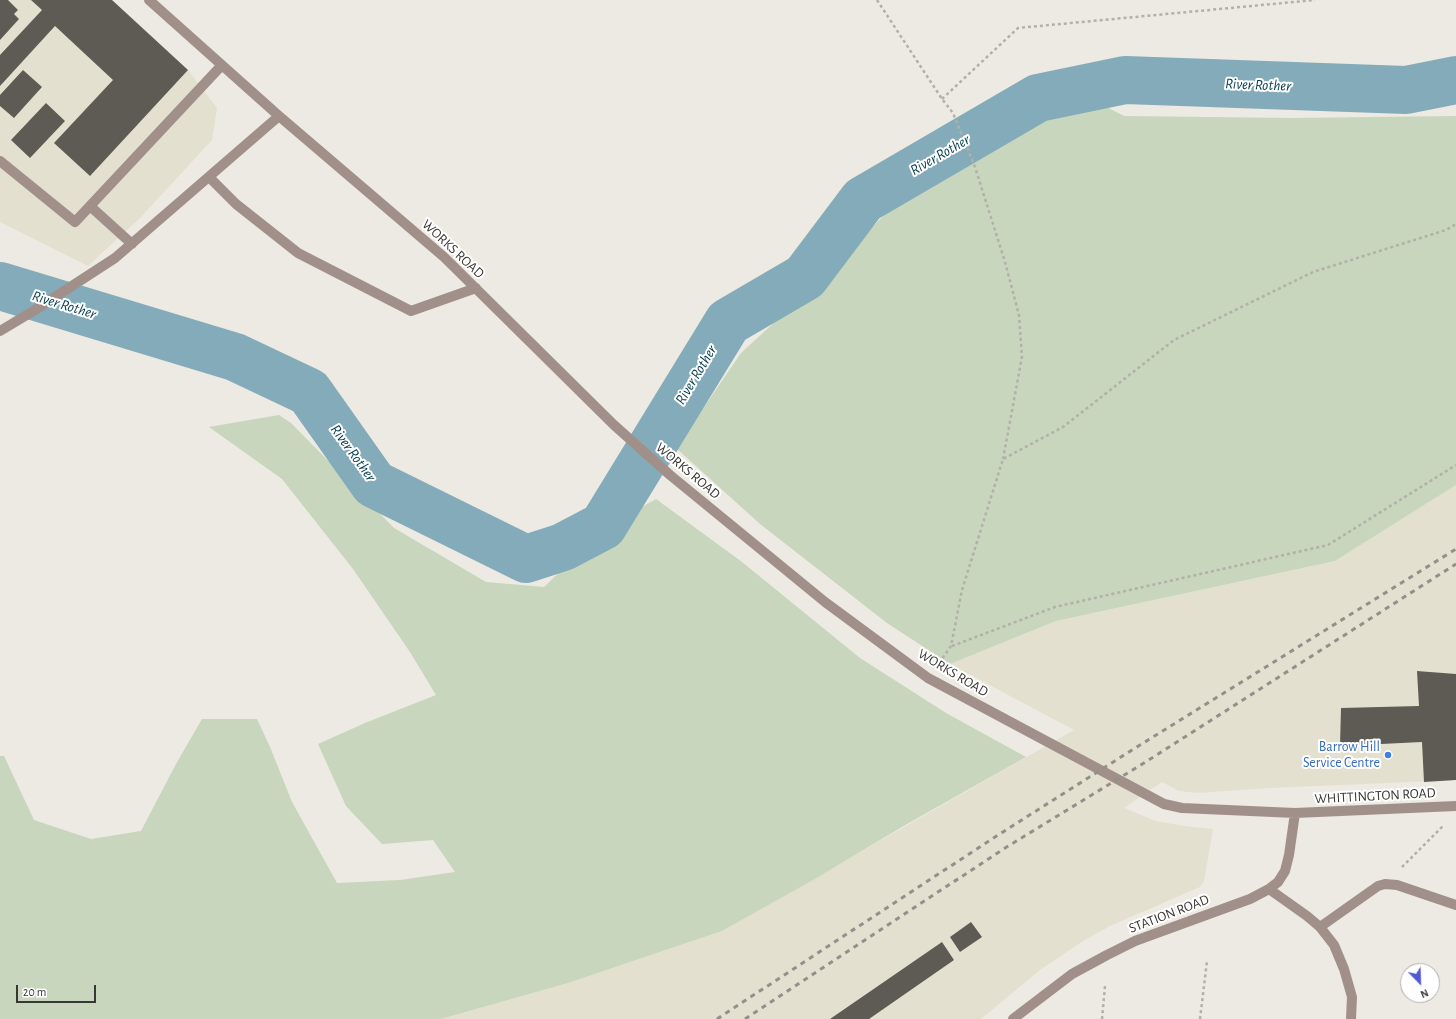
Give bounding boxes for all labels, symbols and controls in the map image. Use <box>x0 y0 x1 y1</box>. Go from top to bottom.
water label: River Rother <box>1225 75 1291 95</box>
water label: River Rother <box>907 131 973 179</box>
street label: WORKS ROAD <box>418 216 488 282</box>
water label: River Rother <box>30 287 98 323</box>
water label: River Rother <box>671 342 721 408</box>
water label: River Rother <box>326 421 380 485</box>
street label: WORKS ROAD <box>652 439 724 503</box>
street label: WORKS ROAD <box>915 645 991 701</box>
place label: Barrow Hill Service Centre <box>1303 739 1380 772</box>
marker: Barrow Hill Service Centre <box>1383 750 1393 760</box>
street label: WHITTINGTON ROAD <box>1314 784 1436 808</box>
street label: STATION ROAD <box>1127 891 1211 937</box>
north arrow <box>1400 963 1440 1003</box>
scale bar <box>18 977 98 1003</box>
text: 20 m <box>23 986 46 998</box>
text: N <box>1419 987 1430 1000</box>

